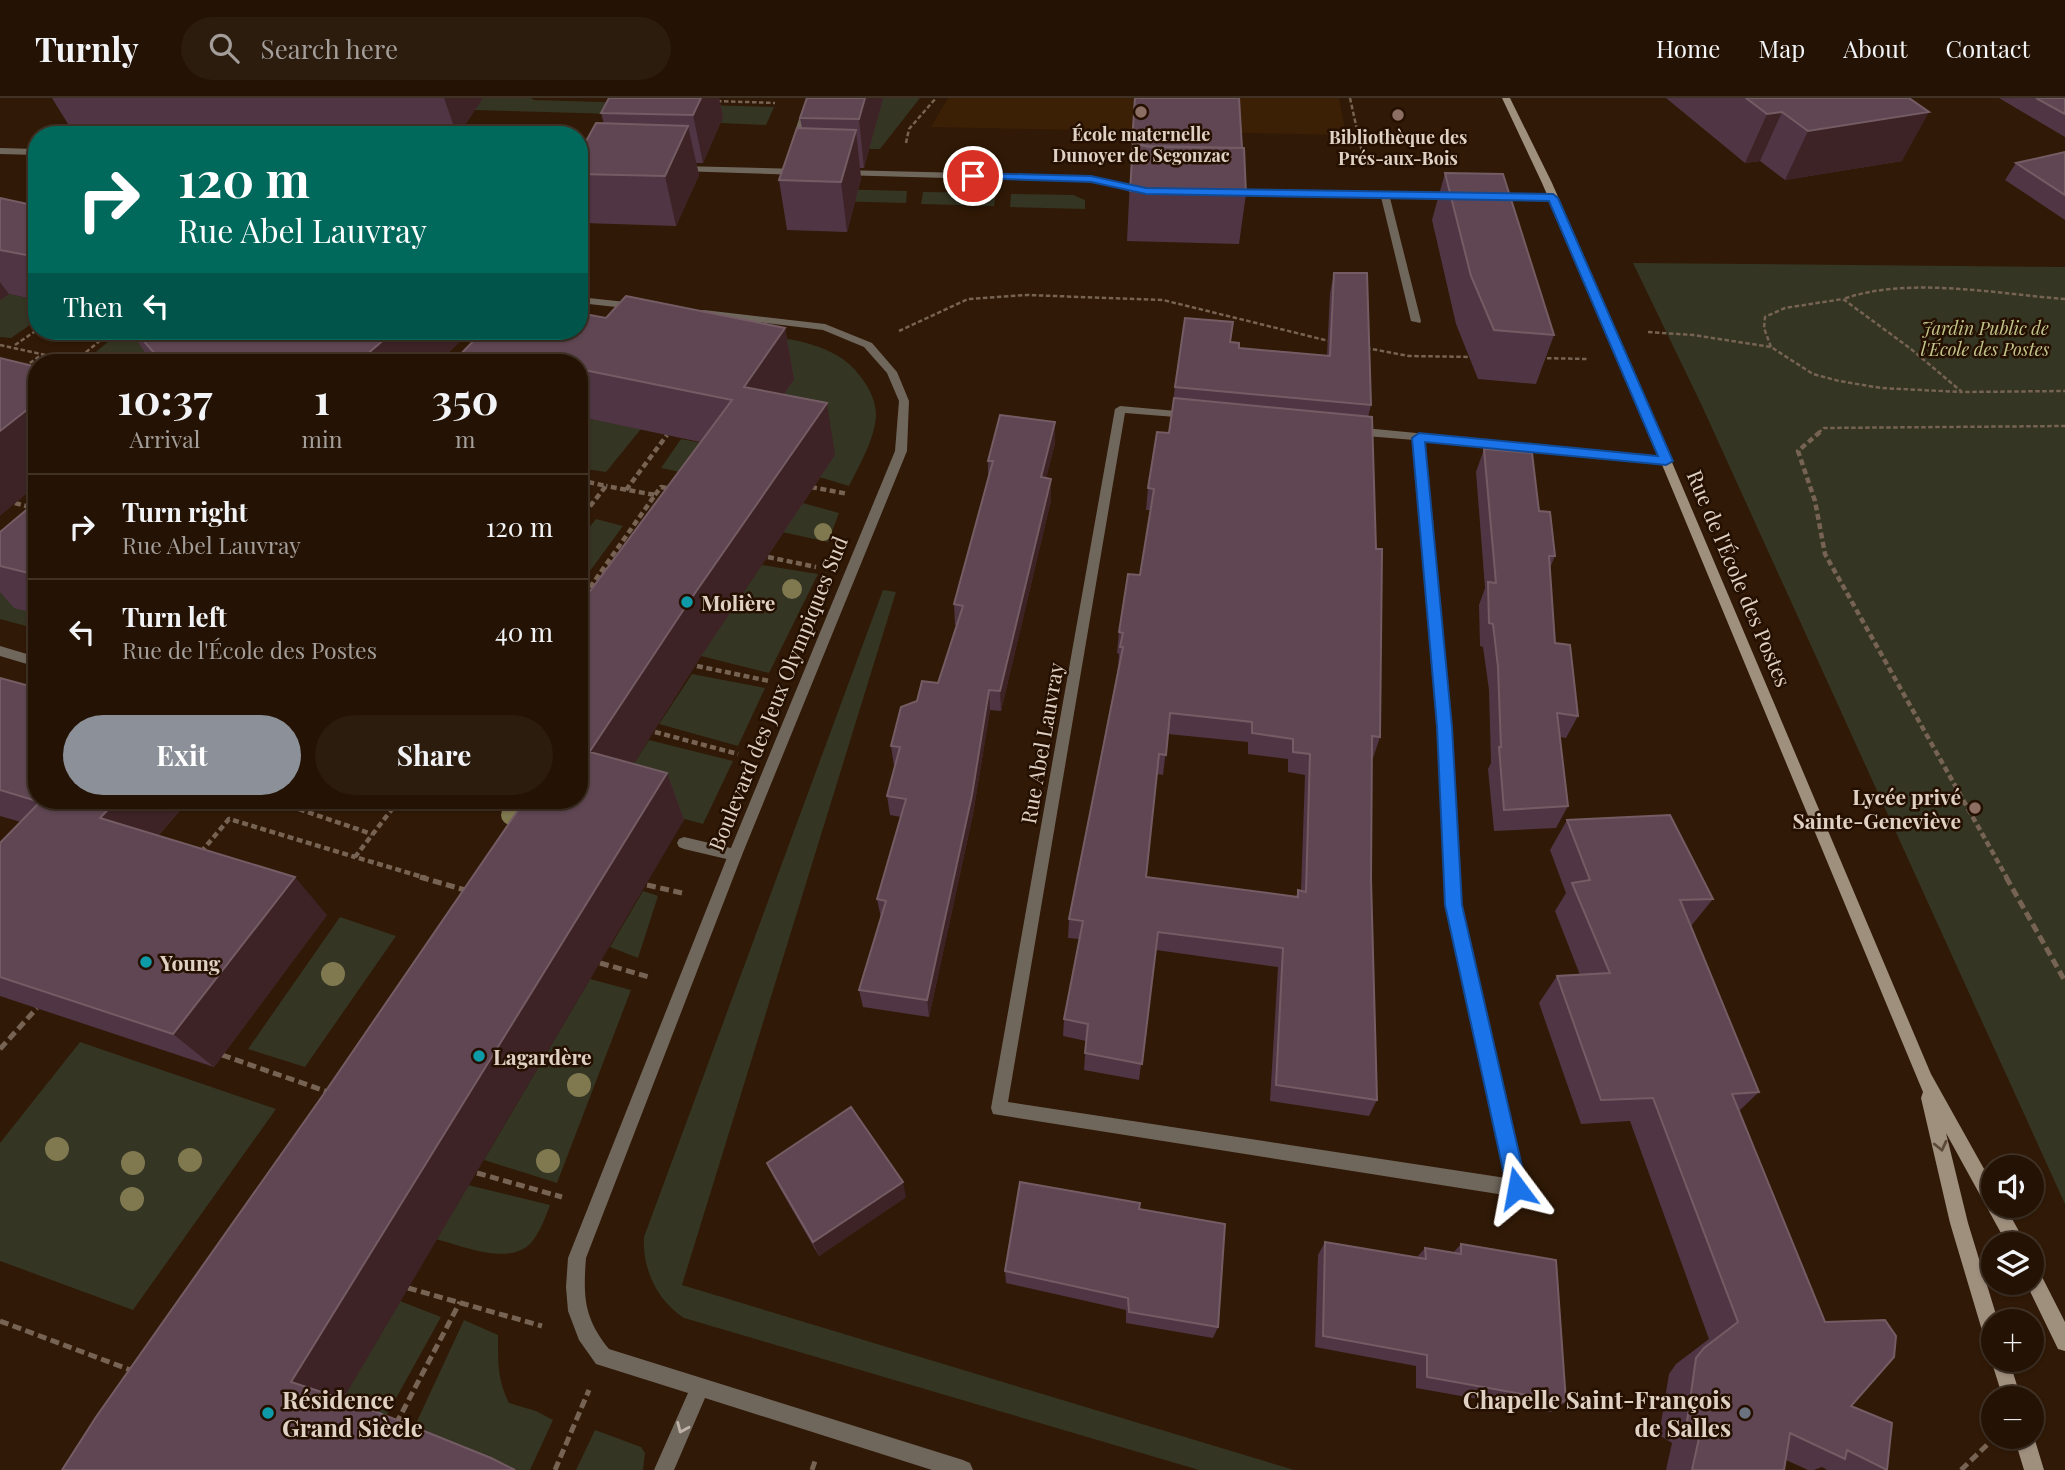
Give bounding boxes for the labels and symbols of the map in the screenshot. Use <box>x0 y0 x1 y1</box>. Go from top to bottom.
marker: École maternelle Dunoyer de Segonzac <box>1133 104 1149 120</box>
marker: Bibliothèque des Prés-aux-Bois <box>1390 107 1406 123</box>
place label: École maternelle Dunoyer de Segonzac <box>1052 122 1230 167</box>
place label: Bibliothèque des Prés-aux-Bois <box>1329 125 1467 170</box>
pin <box>943 146 1003 206</box>
park label: Jardin Public de l'École des Postes <box>1921 316 2050 361</box>
street label: Rue de l'École des Postes <box>1682 465 1798 691</box>
street label: Boulevard des Jeux Olympiques Sud <box>701 532 853 854</box>
place label: Molière <box>701 588 775 616</box>
marker: Molière <box>679 594 695 610</box>
street label: Rue Abel Lauvray <box>1013 660 1069 826</box>
place label: Lycée privé Sainte-Geneviève <box>1793 782 1961 834</box>
marker: Lycée privé Sainte-Geneviève <box>1967 800 1983 816</box>
place label: Young <box>159 948 221 976</box>
marker: Young <box>138 954 154 970</box>
place label: Lagardère <box>493 1042 592 1070</box>
marker: Lagardère <box>471 1048 487 1064</box>
one-way arrow <box>1932 1139 1947 1151</box>
position arrow <box>1480 1151 1554 1225</box>
place label: Résidence Grand Siècle <box>282 1383 423 1443</box>
place label: Chapelle Saint-François de Salles <box>1463 1383 1731 1443</box>
marker: Résidence Grand Siècle <box>260 1405 276 1421</box>
marker: Chapelle Saint-François de Salles <box>1737 1405 1753 1421</box>
one-way arrow <box>676 1421 690 1434</box>

